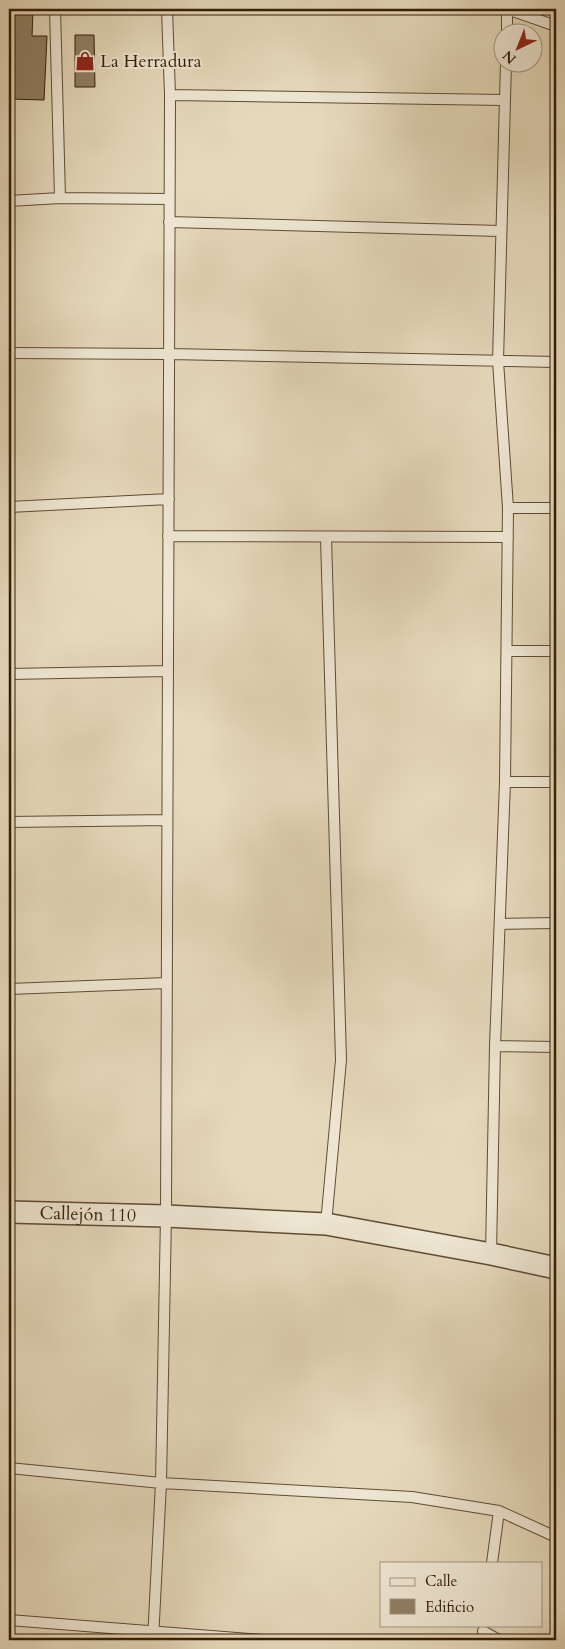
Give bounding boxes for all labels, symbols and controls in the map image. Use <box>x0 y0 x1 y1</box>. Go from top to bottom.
north arrow <box>492 22 542 72</box>
text: N <box>499 46 520 68</box>
place label: La Herradura <box>100 49 202 74</box>
shop icon: La Herradura <box>74 50 96 72</box>
street label: Callejón 110 <box>39 1200 137 1228</box>
legend <box>380 1562 542 1626</box>
text: Calle <box>425 1571 458 1591</box>
text: Edificio <box>425 1597 474 1617</box>

